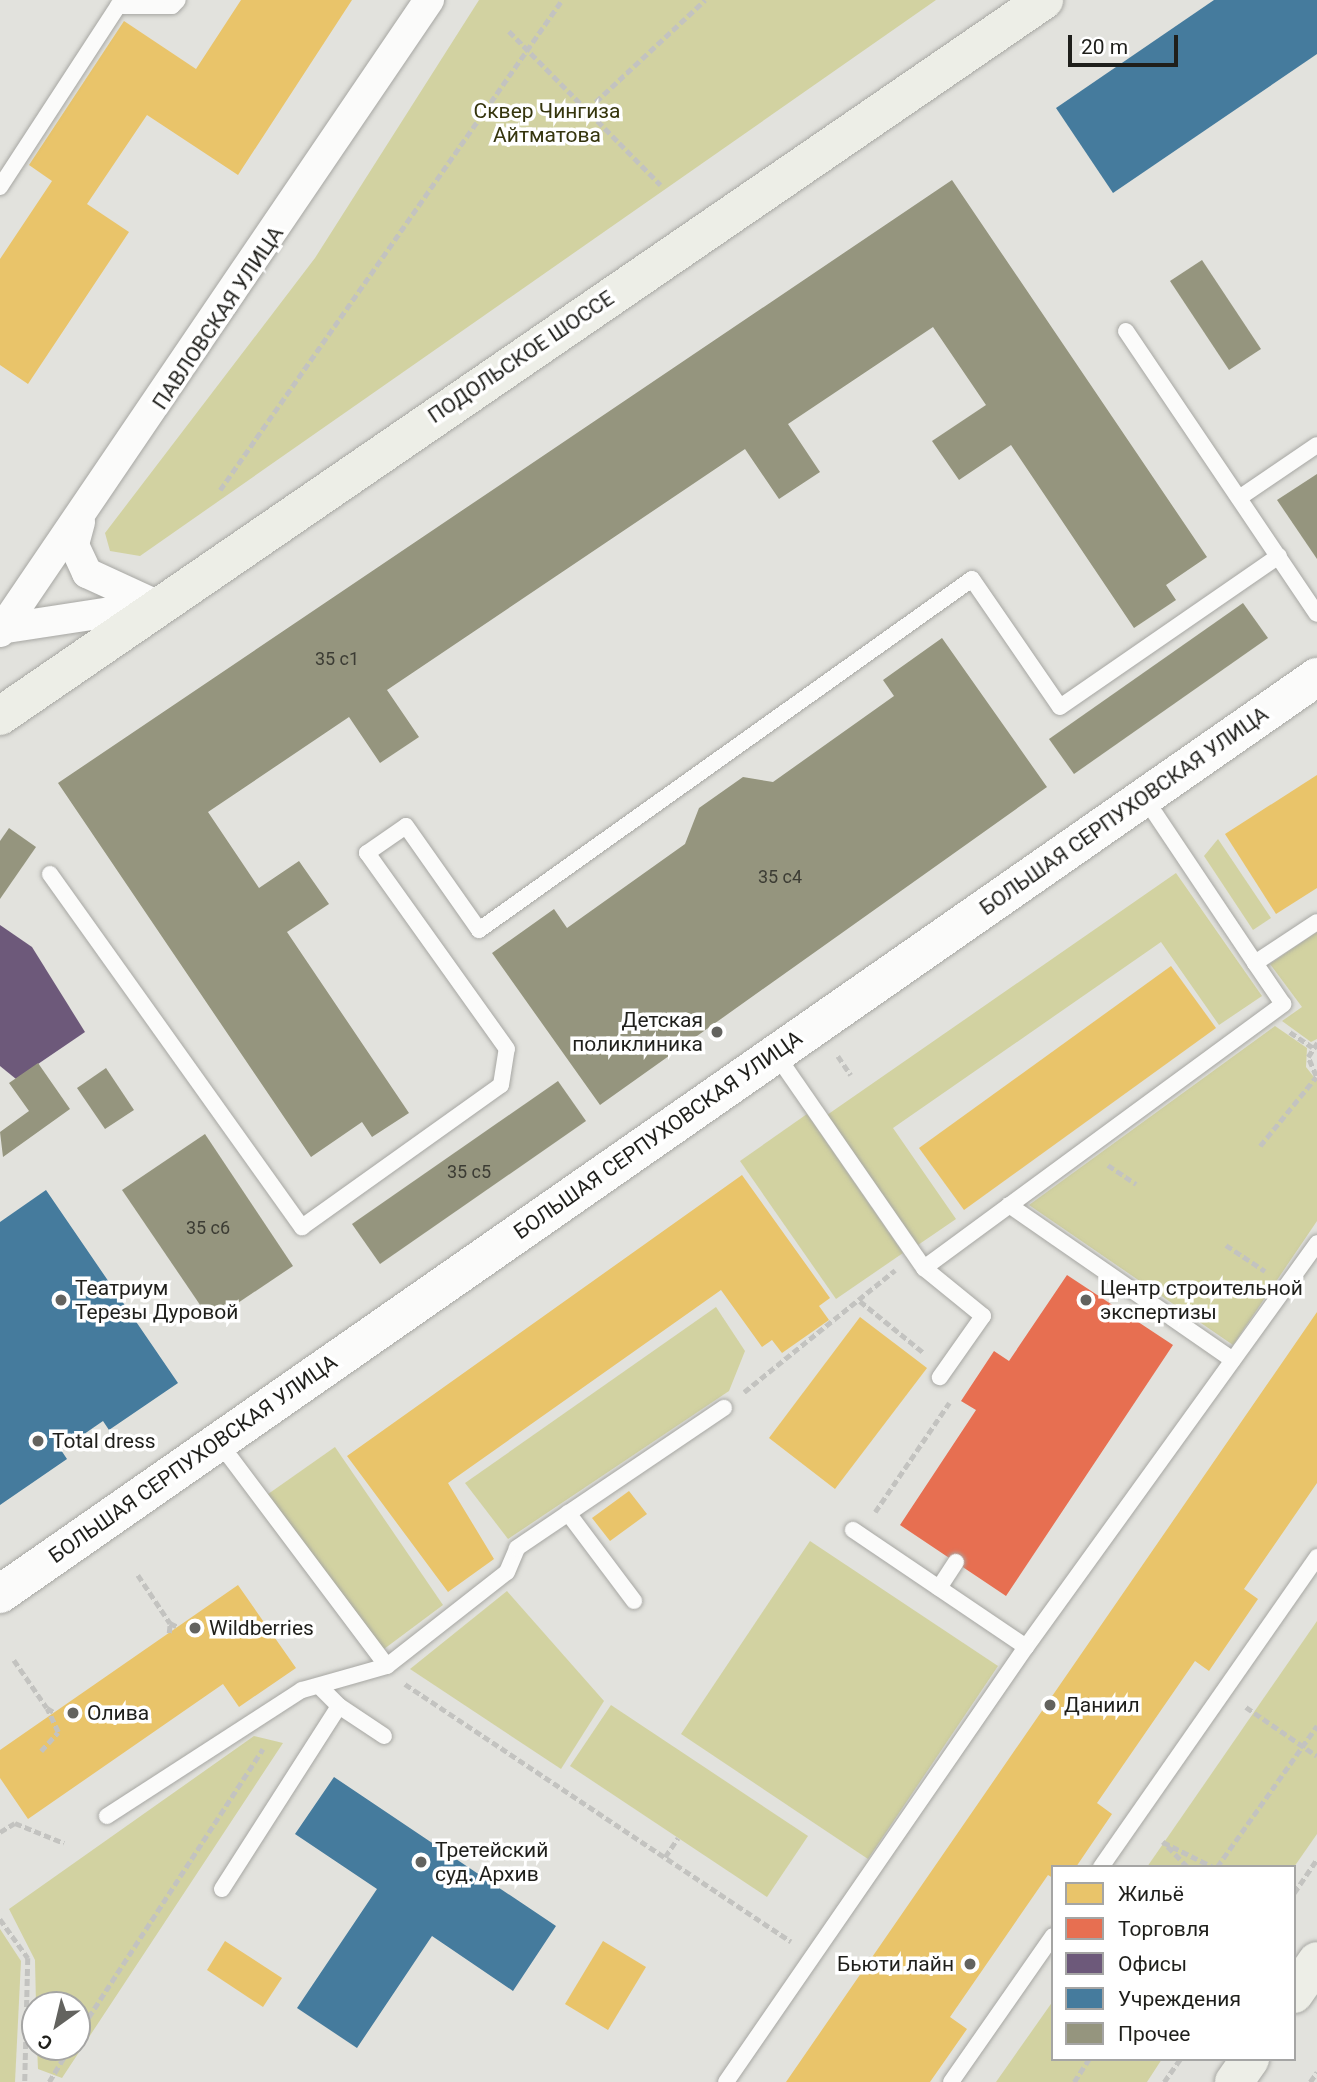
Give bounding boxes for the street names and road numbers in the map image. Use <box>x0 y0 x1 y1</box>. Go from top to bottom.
street label: ПАВЛОВСКАЯ УЛИЦА <box>147 222 289 414</box>
street label: ПОДОЛЬСКОЕ ШОССЕ <box>423 285 619 429</box>
street label: БОЛЬШАЯ СЕРПУХОВСКАЯ УЛИЦА <box>975 701 1273 921</box>
street label: БОЛЬШАЯ СЕРПУХОВСКАЯ УЛИЦА <box>509 1025 807 1245</box>
street label: БОЛЬШАЯ СЕРПУХОВСКАЯ УЛИЦА <box>44 1349 342 1569</box>

